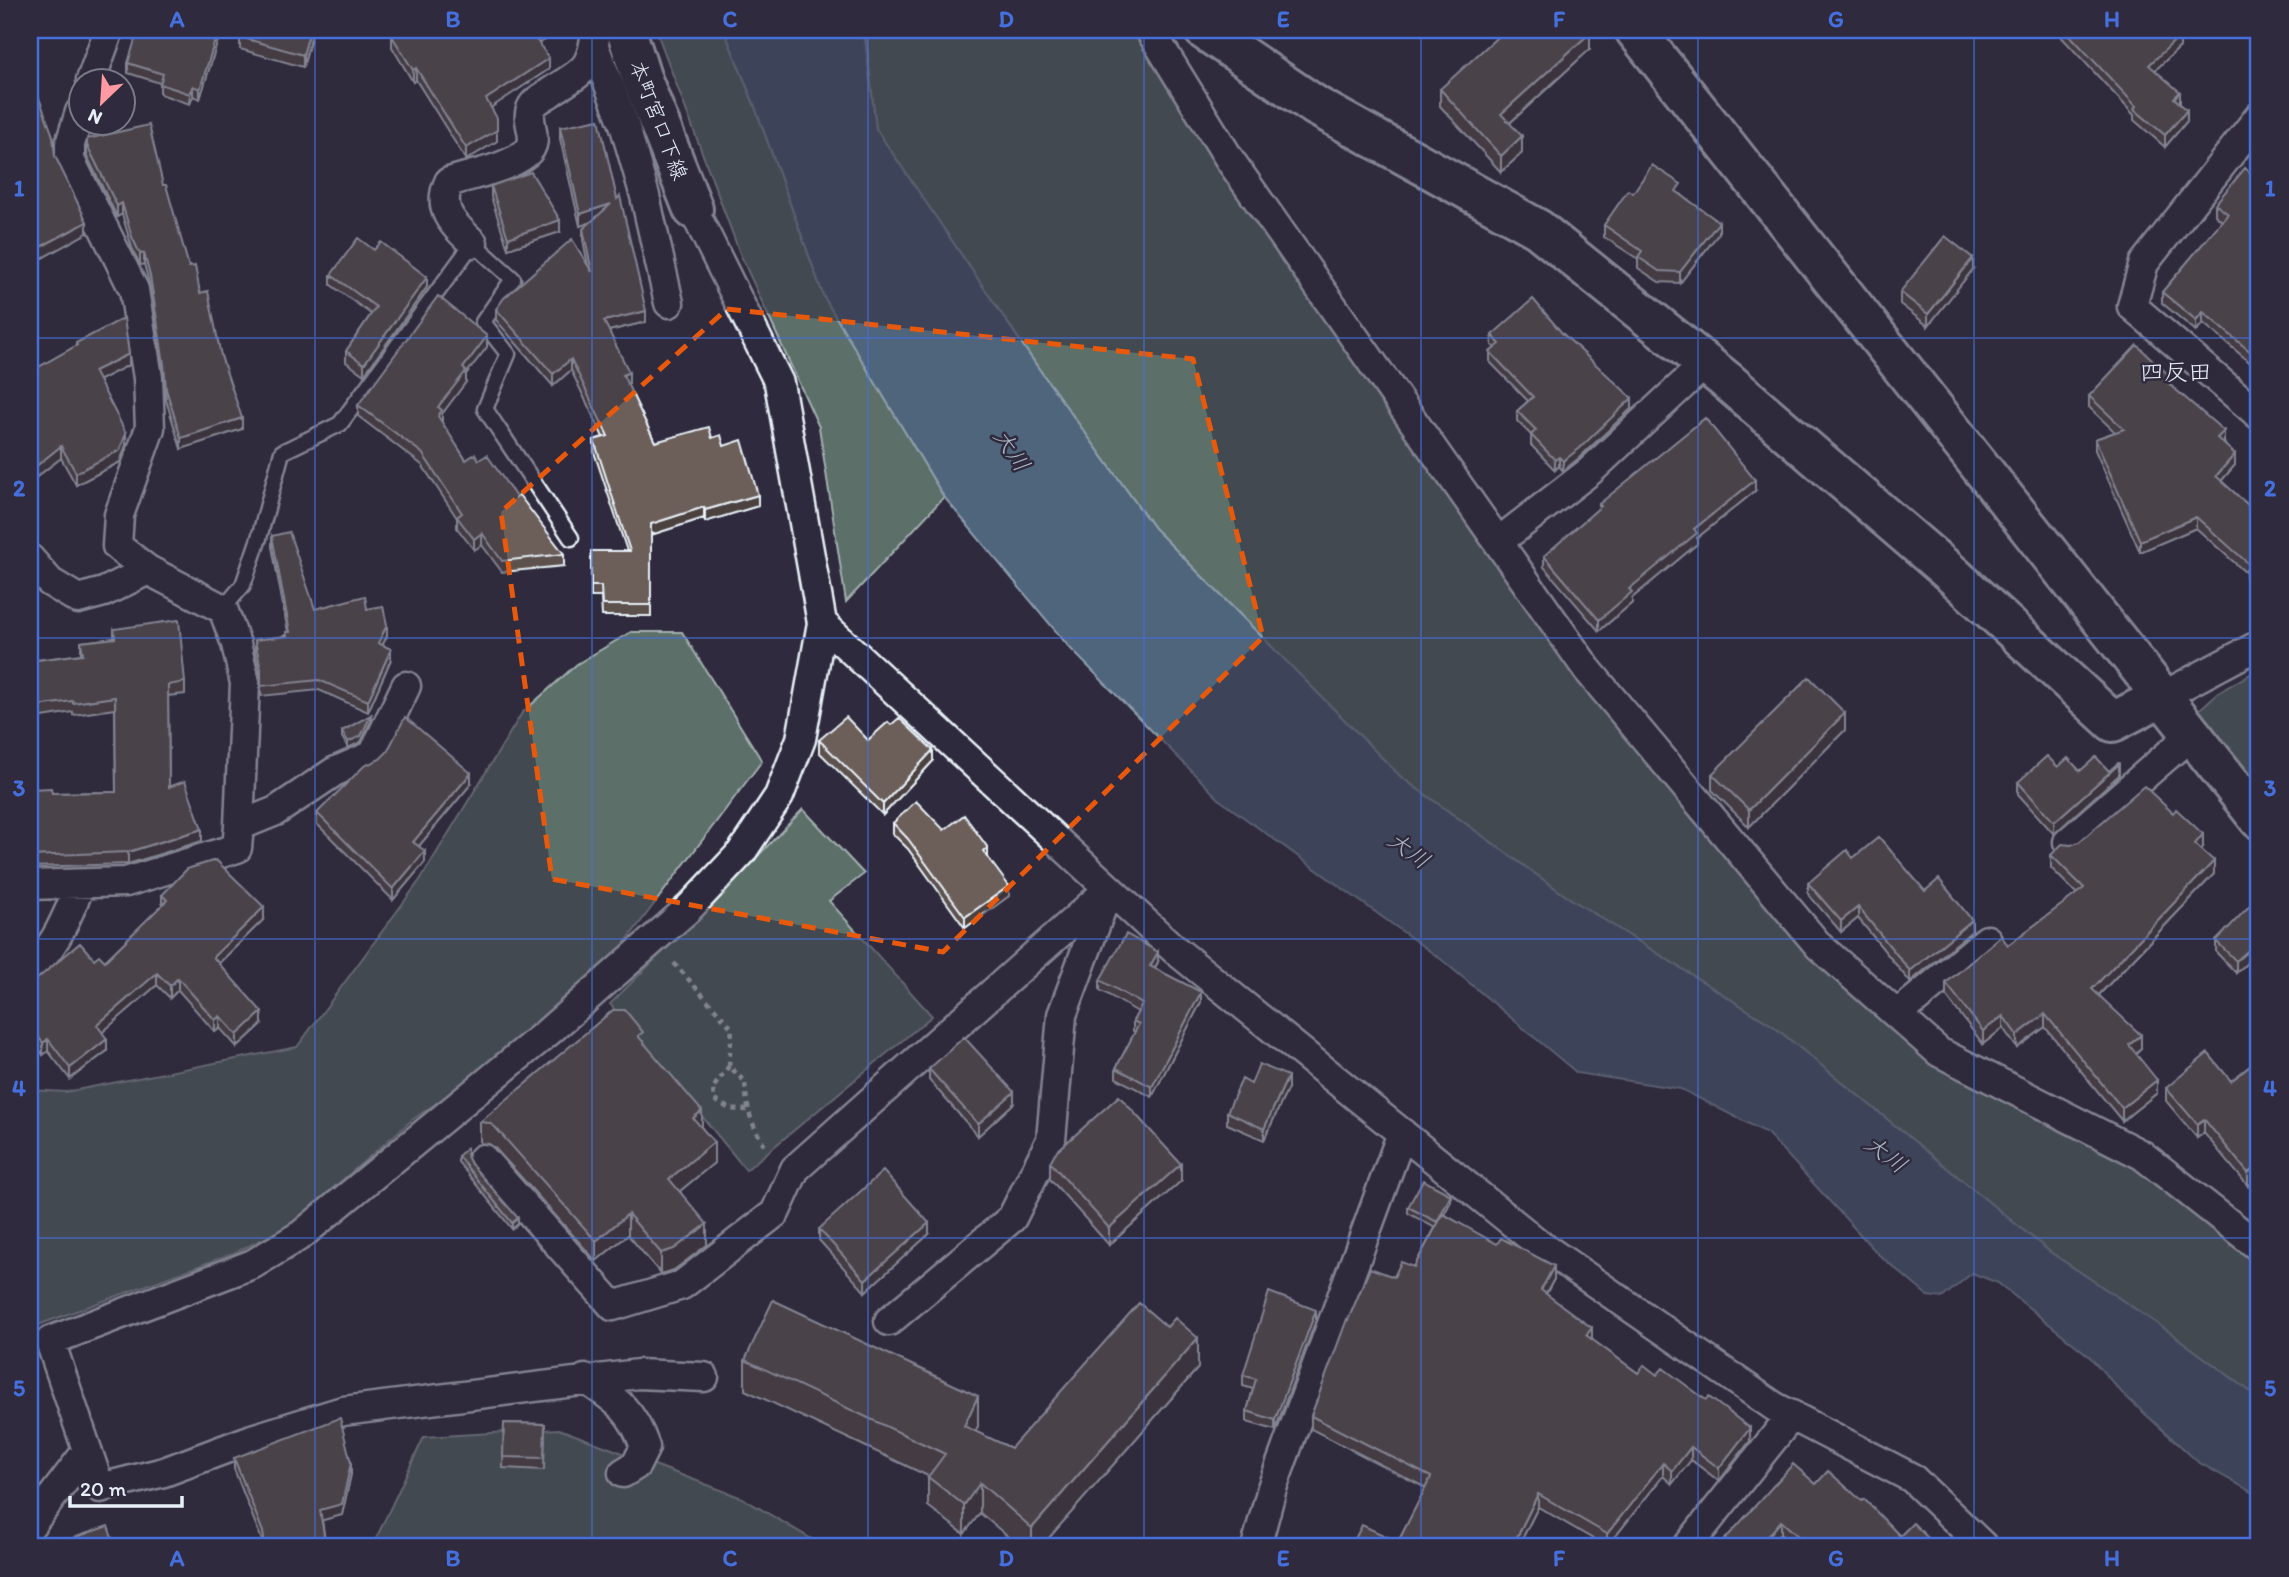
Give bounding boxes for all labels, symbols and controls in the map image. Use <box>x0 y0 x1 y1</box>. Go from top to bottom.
text: A <box>169 5 185 33</box>
text: B <box>446 5 461 33</box>
text: C <box>723 5 738 33</box>
text: D <box>998 5 1014 33</box>
text: E <box>1277 5 1290 33</box>
text: F <box>1553 5 1566 33</box>
text: G <box>1828 5 1844 33</box>
text: H <box>2104 5 2120 33</box>
street label: 本町宮口下線 <box>625 57 693 183</box>
north arrow <box>66 66 136 136</box>
text: N <box>84 104 106 130</box>
text: 1 <box>14 174 25 202</box>
text: 1 <box>2265 174 2276 202</box>
district label: 四反田 <box>2140 357 2212 386</box>
water label: 大川 <box>988 423 1036 477</box>
text: 2 <box>13 474 26 502</box>
text: 2 <box>2264 474 2277 502</box>
text: 3 <box>13 774 26 802</box>
text: 3 <box>2264 774 2277 802</box>
water label: 大川 <box>1382 825 1436 875</box>
text: 4 <box>12 1074 26 1102</box>
text: 4 <box>2263 1074 2277 1102</box>
water label: 大川 <box>1859 1129 1913 1179</box>
text: 5 <box>13 1374 25 1402</box>
text: 5 <box>2264 1374 2276 1402</box>
scale bar <box>70 1465 182 1509</box>
text: 20 m <box>80 1476 127 1501</box>
text: A <box>169 1544 185 1572</box>
text: B <box>446 1544 461 1572</box>
text: C <box>723 1544 738 1572</box>
text: D <box>998 1544 1014 1572</box>
text: E <box>1277 1544 1290 1572</box>
text: F <box>1553 1544 1566 1572</box>
text: G <box>1828 1544 1844 1572</box>
text: H <box>2104 1544 2120 1572</box>

